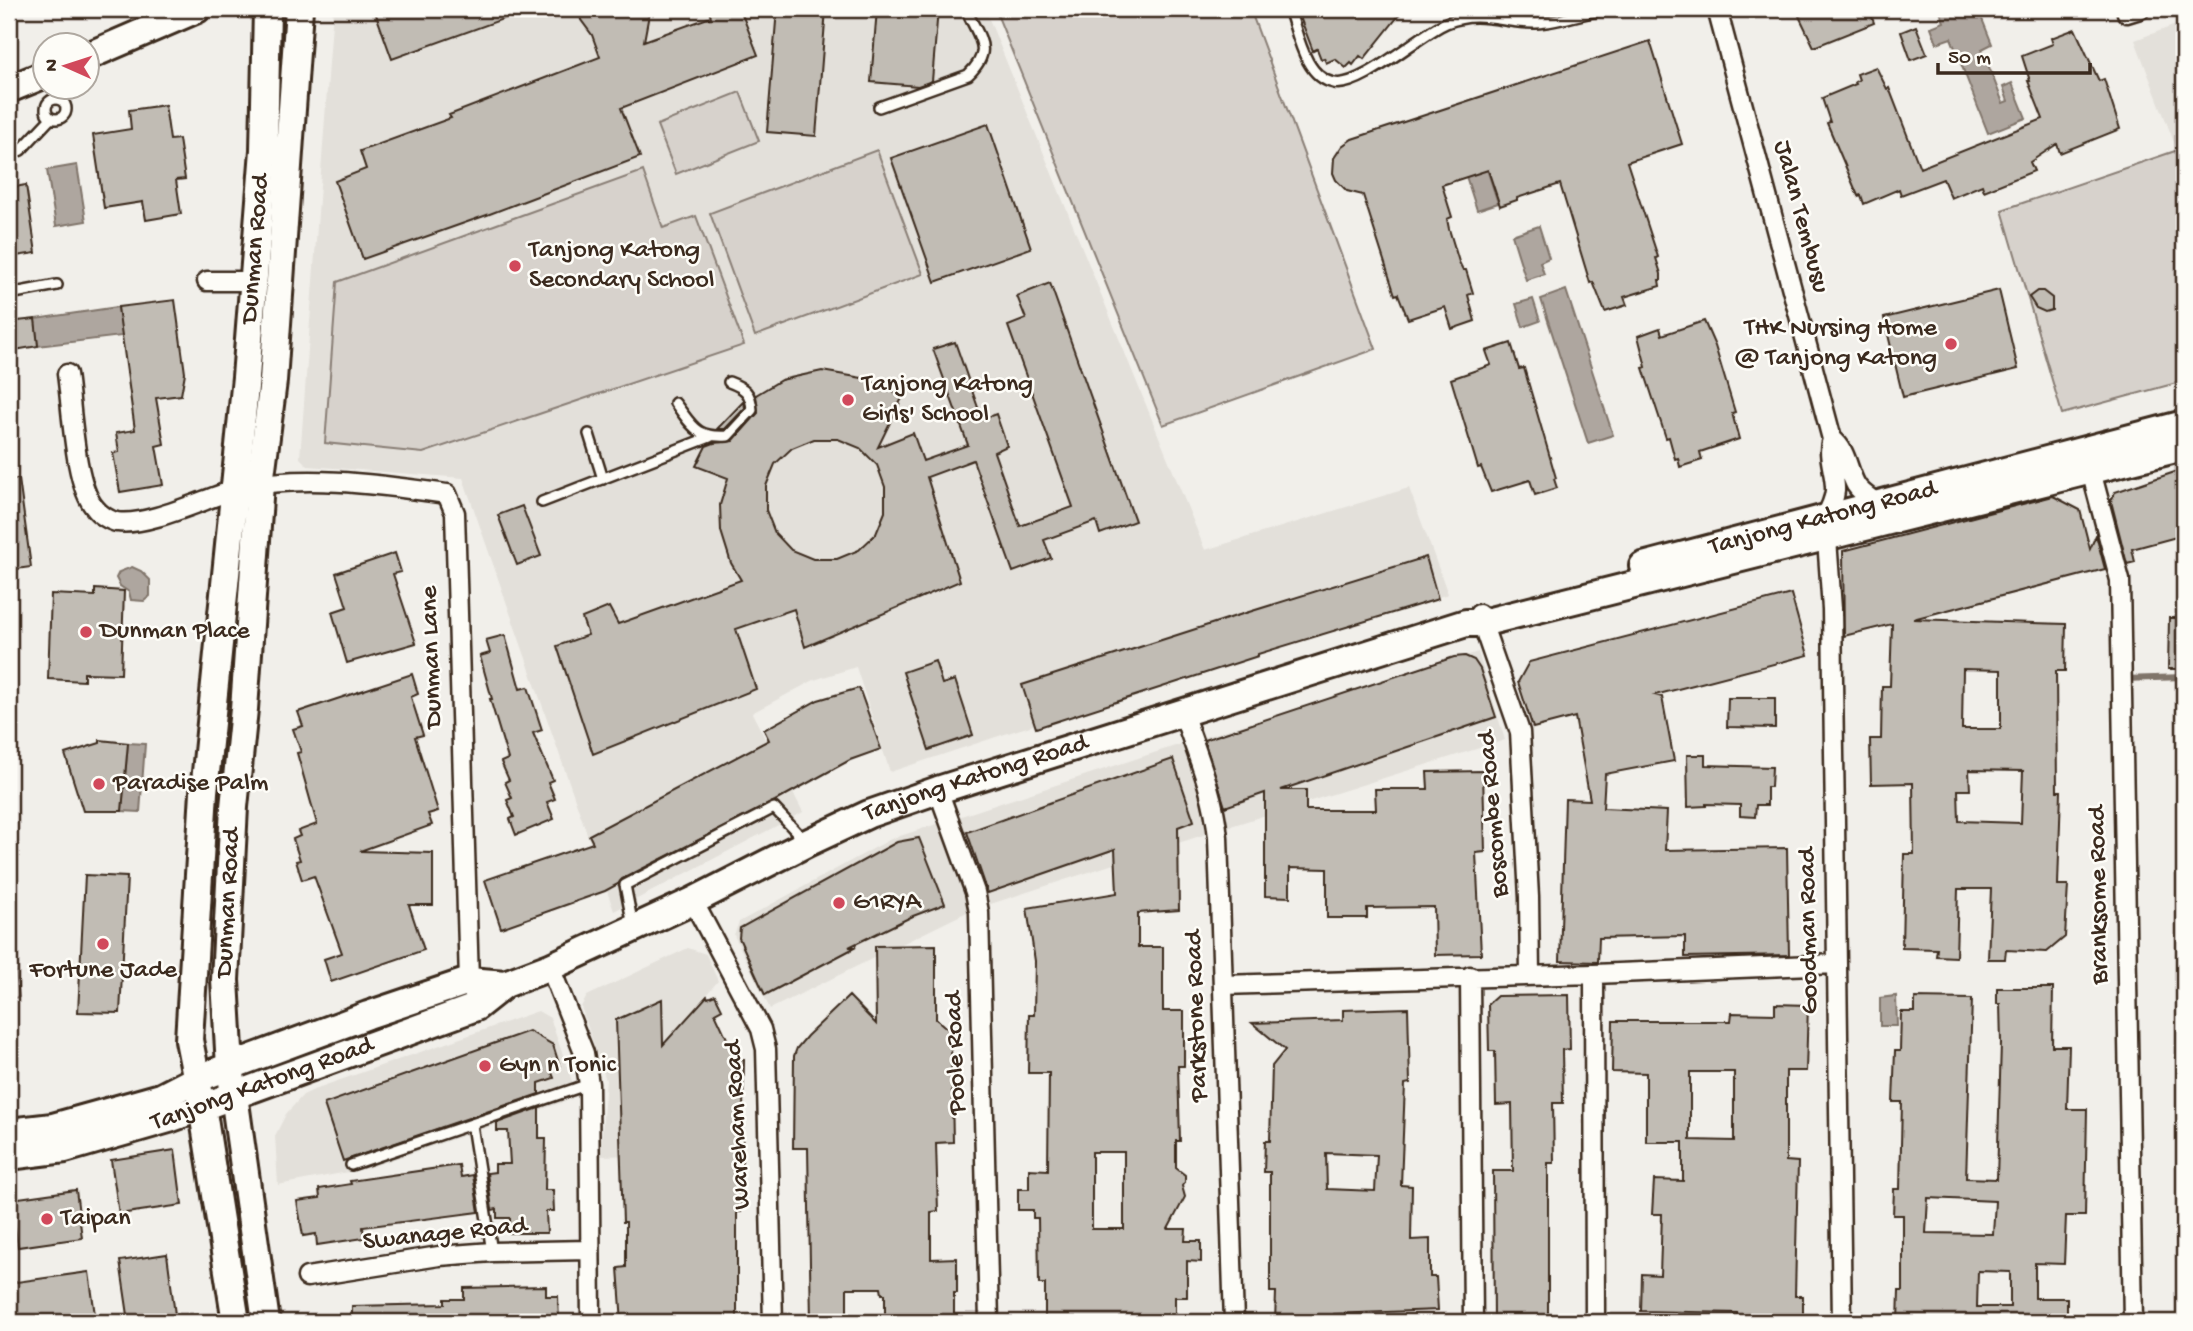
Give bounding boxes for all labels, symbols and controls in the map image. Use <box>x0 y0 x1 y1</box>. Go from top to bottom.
north arrow <box>32 32 102 102</box>
scale bar <box>1938 32 2090 76</box>
text: 50 m <box>1948 47 1991 72</box>
text: N <box>41 58 64 72</box>
street label: Jalan Tembusu <box>1765 137 1835 297</box>
street label: Dunman Road <box>235 171 278 327</box>
place label: Tanjong Katong Secondary School <box>527 236 715 297</box>
marker: Tanjong Katong Secondary School <box>507 258 523 274</box>
place label: THK Nursing Home @ Tanjong Katong <box>1734 314 1938 375</box>
marker: THK Nursing Home @ Tanjong Katong <box>1943 336 1959 352</box>
place label: Tanjong Katong Girls' School <box>860 370 1033 431</box>
marker: Tanjong Katong Girls' School <box>840 392 856 408</box>
street label: Tanjong Katong Road <box>1704 474 1942 564</box>
street label: Dunman Lane <box>415 585 451 731</box>
place label: Dunman Place <box>98 617 250 648</box>
marker: Dunman Place <box>78 624 94 640</box>
street label: Tanjong Katong Road <box>858 727 1094 831</box>
street label: Boscombe Road <box>1472 728 1518 900</box>
place label: Paradise Palm <box>112 769 268 800</box>
marker: Paradise Palm <box>91 776 107 792</box>
street label: Branksome Road <box>2083 804 2117 986</box>
street label: Dunman Road <box>210 825 248 980</box>
street label: Goodman Road <box>1793 846 1827 1015</box>
place label: G1RYA <box>853 888 923 919</box>
marker: G1RYA <box>831 895 847 911</box>
street label: Parkstone Road <box>1179 928 1217 1103</box>
marker: Fortune Jade <box>95 936 111 952</box>
place label: Fortune Jade <box>28 956 177 987</box>
street label: Poole Road <box>939 989 975 1116</box>
street label: Tanjong Katong Road <box>146 1030 379 1139</box>
street label: Wareham Road <box>719 1038 759 1210</box>
place label: Gyn n Tonic <box>499 1051 617 1082</box>
marker: Gyn n Tonic <box>477 1058 493 1074</box>
place label: Taipan <box>59 1204 131 1235</box>
marker: Taipan <box>39 1211 55 1227</box>
street label: Swanage Road <box>362 1211 530 1259</box>

